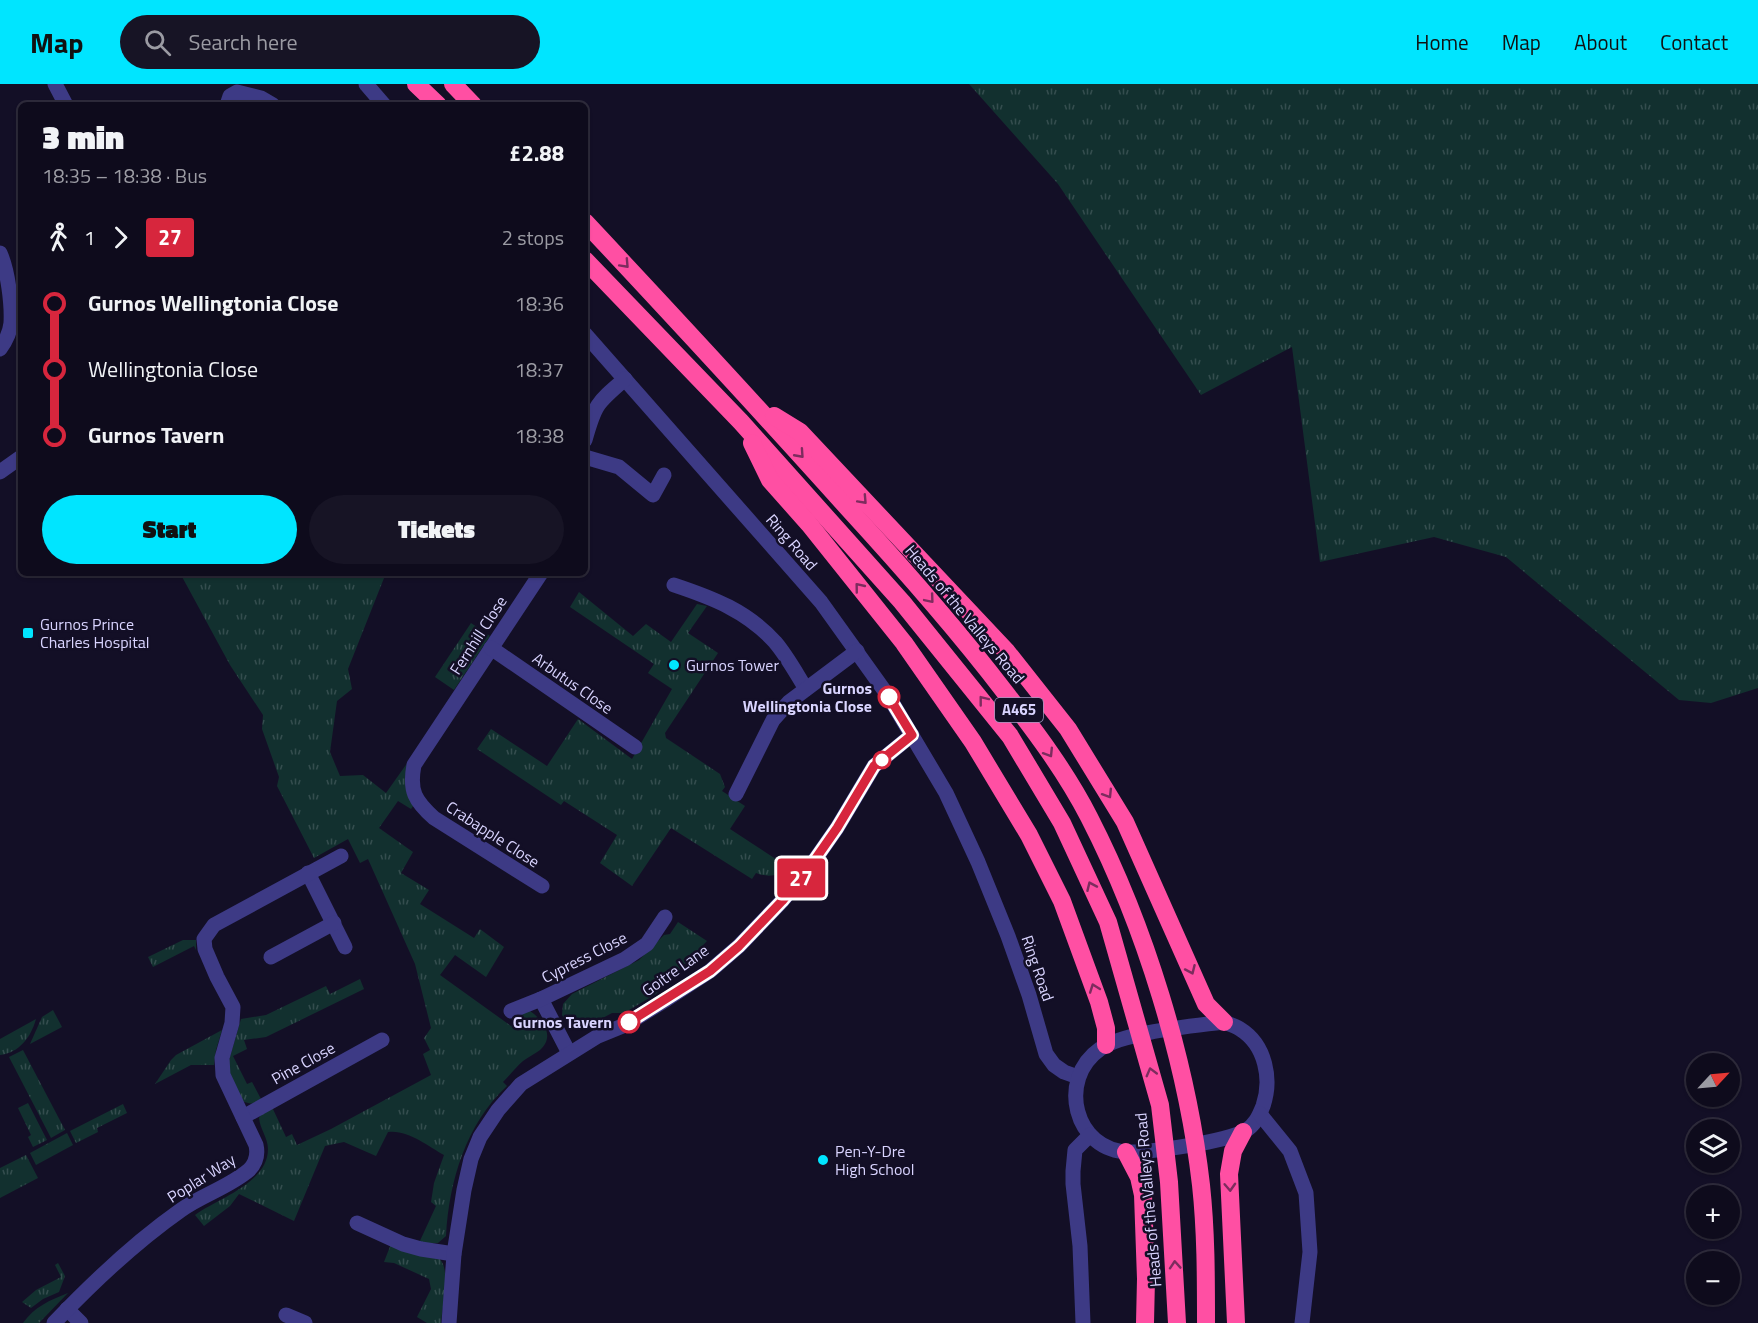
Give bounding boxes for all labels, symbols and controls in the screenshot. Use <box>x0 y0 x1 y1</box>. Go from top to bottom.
search box <box>120 15 540 69</box>
text: Map <box>30 21 84 64</box>
text: Search here <box>189 25 298 59</box>
icon: search <box>141 26 174 59</box>
text: Home <box>1415 26 1469 58</box>
text: Map <box>1502 26 1541 58</box>
text: About <box>1574 26 1627 58</box>
text: Contact <box>1660 26 1728 58</box>
text: 3 min <box>42 112 124 162</box>
text: £2.88 <box>509 136 564 170</box>
text: 18:35 – 18:38 · Bus <box>42 160 207 191</box>
icon: walk <box>42 221 75 254</box>
icon: forward <box>104 221 137 254</box>
text: 27 <box>158 221 182 253</box>
text: 1 <box>84 222 95 253</box>
text: 2 stops <box>502 222 564 253</box>
one-way arrow <box>618 258 629 268</box>
text: Gurnos Wellingtonia Close <box>88 286 338 320</box>
text: 18:36 <box>515 288 564 319</box>
text: Wellingtonia Close <box>88 352 258 386</box>
text: 18:37 <box>515 354 564 385</box>
text: Gurnos Tavern <box>88 418 224 452</box>
text: 18:38 <box>515 420 564 451</box>
one-way arrow <box>793 447 804 458</box>
one-way arrow <box>856 492 867 503</box>
button: Start <box>42 495 297 564</box>
button: Tickets <box>309 495 564 564</box>
street label: Ring Road <box>761 508 823 576</box>
street label: Heads of the Valleys Road <box>900 539 1030 689</box>
one-way arrow <box>855 582 866 593</box>
street label: Fernhill Close <box>444 591 512 679</box>
one-way arrow <box>923 592 934 603</box>
place label: Gurnos Prince Charles Hospital <box>40 612 149 654</box>
marker: Gurnos Prince Charles Hospital <box>21 626 35 640</box>
street label: Arbutus Close <box>528 646 618 720</box>
place label: Gurnos Tower <box>686 653 779 677</box>
marker: Gurnos Tower <box>667 658 681 672</box>
place label: Gurnos Wellingtonia Close <box>743 676 872 718</box>
marker: Gurnos Wellingtonia Close <box>878 686 900 708</box>
one-way arrow <box>979 696 990 707</box>
road number: A465 <box>995 698 1043 722</box>
one-way arrow <box>1042 747 1054 757</box>
unlabelled marker <box>873 751 891 769</box>
one-way arrow <box>1100 788 1112 798</box>
street label: Crabapple Close <box>442 795 544 873</box>
line badge: 27 <box>774 858 828 898</box>
text: 27 <box>789 862 813 894</box>
one-way arrow <box>1087 882 1099 893</box>
street label: Cypress Close <box>537 925 631 989</box>
street label: Ring Road <box>1016 932 1060 1004</box>
street label: Goitre Lane <box>637 938 713 1002</box>
one-way arrow <box>1184 964 1196 975</box>
one-way arrow <box>1089 983 1101 994</box>
place label: Gurnos Tavern <box>513 1010 612 1034</box>
marker: Gurnos Tavern <box>618 1011 640 1033</box>
street label: Pine Close <box>267 1036 339 1090</box>
north arrow <box>1686 1053 1740 1107</box>
map controls <box>1686 1053 1740 1305</box>
one-way arrow <box>1146 1067 1158 1077</box>
street label: Heads of the Valleys Road <box>1128 1112 1168 1288</box>
button: layers <box>1686 1119 1740 1173</box>
place label: Pen-Y-Dre High School <box>835 1139 914 1181</box>
street label: Poplar Way <box>162 1147 240 1208</box>
marker: Pen-Y-Dre High School <box>816 1153 830 1167</box>
one-way arrow <box>1223 1183 1236 1192</box>
button: + <box>1686 1185 1740 1239</box>
button: − <box>1686 1251 1740 1305</box>
one-way arrow <box>1168 1260 1181 1269</box>

